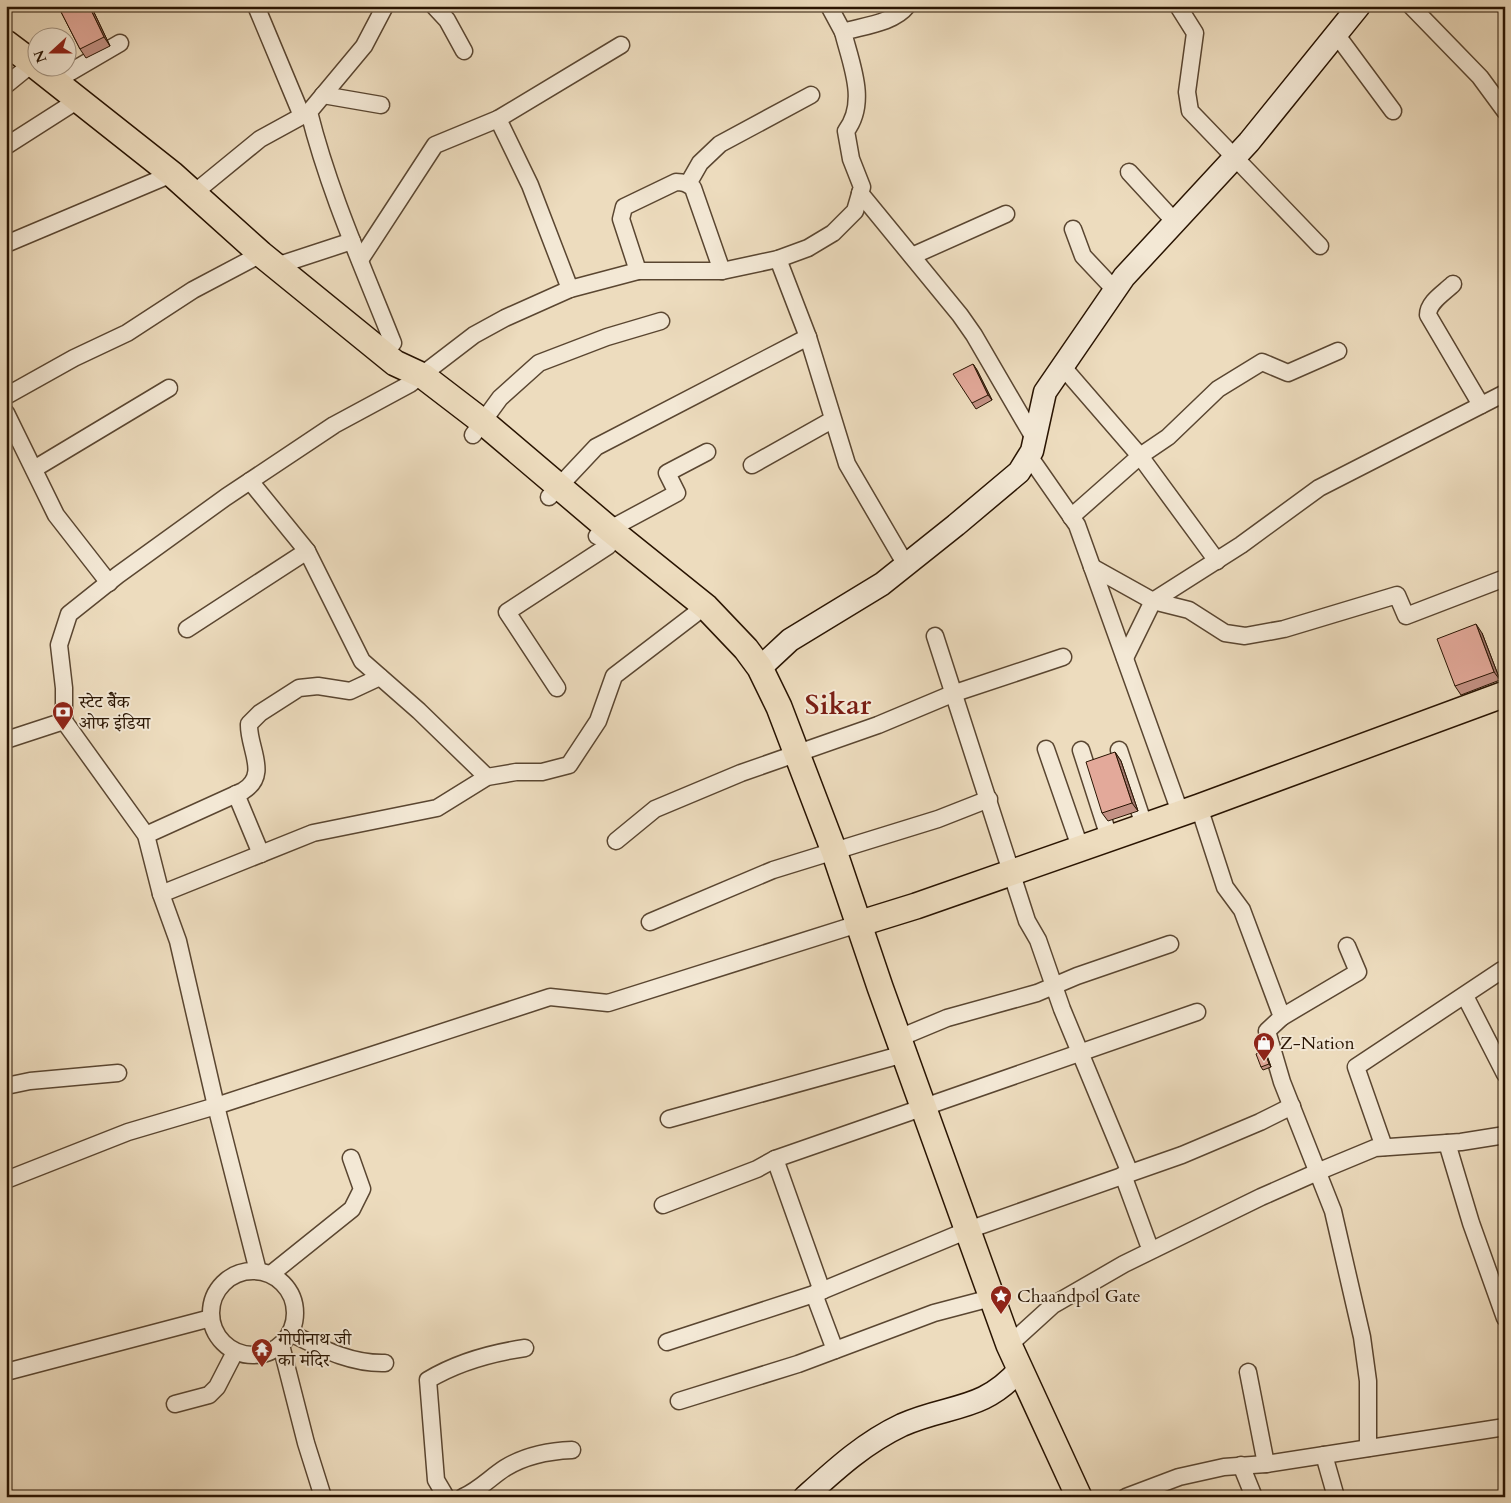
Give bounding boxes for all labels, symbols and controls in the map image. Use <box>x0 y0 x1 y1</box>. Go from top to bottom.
north arrow <box>28 28 78 78</box>
text: N <box>29 47 51 66</box>
district label: Sikar <box>805 686 872 724</box>
place label: स्टेट बेैंक ओफ इंडिया <box>78 690 152 736</box>
bank icon: स्टेट बेैंक ओफ इंडिया <box>51 700 75 731</box>
shop icon: Z-Nation <box>1252 1031 1276 1062</box>
place label: Z-Nation <box>1280 1031 1355 1056</box>
place icon: Chaandpol Gate <box>989 1284 1013 1315</box>
place label: Chaandpol Gate <box>1017 1284 1141 1309</box>
place label: गोपीनाथ जी का मंदिर <box>277 1327 353 1373</box>
temple icon: गोपीनाथ जी का मंदिर <box>250 1337 274 1368</box>

